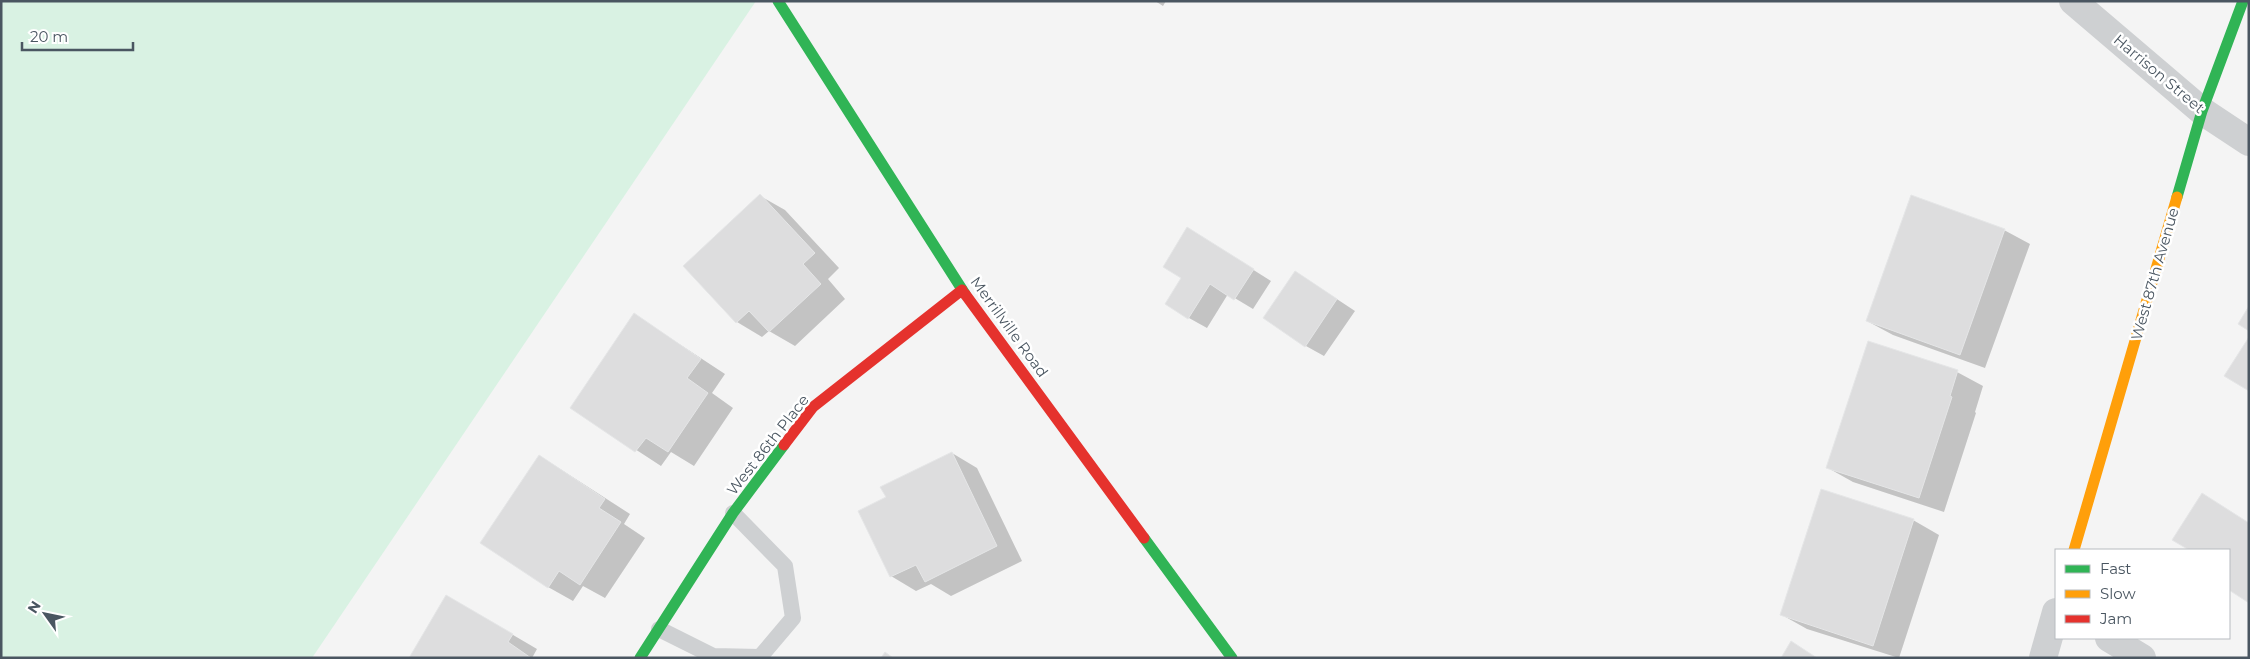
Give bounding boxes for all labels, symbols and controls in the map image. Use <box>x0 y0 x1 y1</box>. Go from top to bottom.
scale bar <box>22 20 134 52</box>
text: 20 m <box>30 27 68 46</box>
street label: Harrison Street <box>2110 30 2209 117</box>
street label: West 87th Avenue <box>2126 205 2183 342</box>
street label: Merrillville Road <box>967 273 1052 381</box>
street label: West 86th Place <box>723 391 813 499</box>
legend <box>2055 549 2230 639</box>
text: Fast <box>2100 559 2131 578</box>
text: Slow <box>2100 584 2136 603</box>
north arrow <box>20 589 70 639</box>
text: N <box>23 597 45 617</box>
text: Jam <box>2099 609 2132 628</box>

